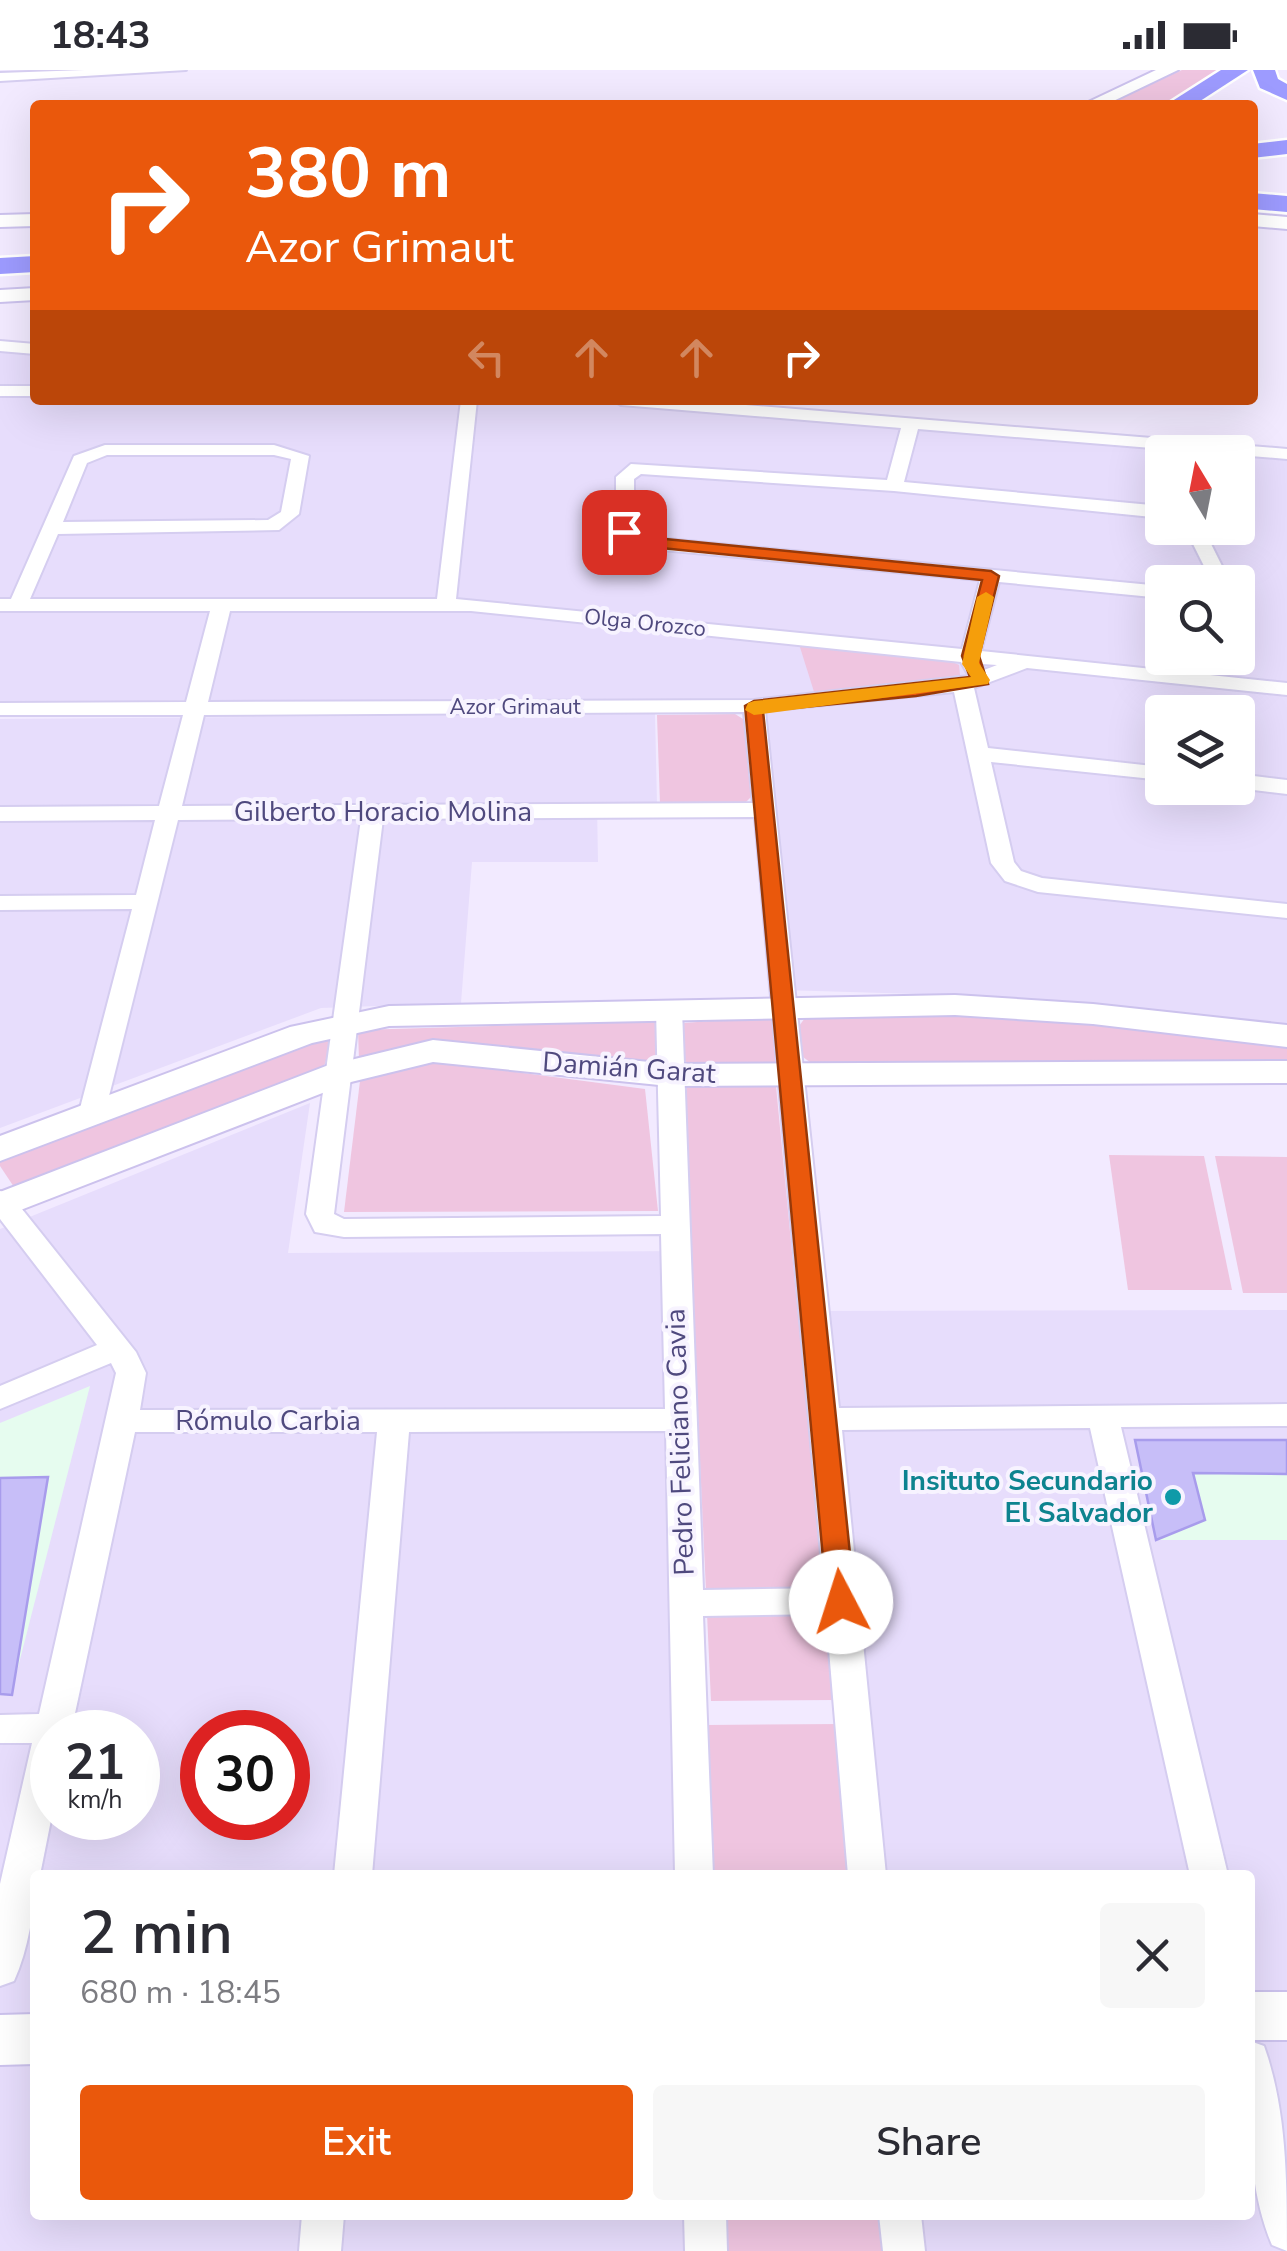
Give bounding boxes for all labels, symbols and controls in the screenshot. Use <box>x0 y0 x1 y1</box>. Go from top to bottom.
text: 18:43 <box>50 10 151 61</box>
text: 380 m <box>245 126 451 222</box>
icon: right <box>80 140 210 270</box>
text: Azor Grimaut <box>245 217 513 278</box>
icon: left <box>459 330 514 385</box>
icon: ahead <box>564 330 619 385</box>
icon: ahead <box>669 330 724 385</box>
icon: right <box>774 330 829 385</box>
north arrow <box>1145 435 1255 545</box>
map controls <box>1145 435 1255 805</box>
pin <box>582 490 667 575</box>
icon: arrive <box>597 505 652 560</box>
button: search <box>1145 565 1255 675</box>
street label: Olga Orozco <box>583 602 707 644</box>
street label: Azor Grimaut <box>449 692 581 722</box>
button: layers <box>1145 695 1255 805</box>
street label: Gilberto Horacio Molina <box>234 793 532 831</box>
street label: Damián Garat <box>541 1043 717 1093</box>
street label: Pedro Feliciano Cavia <box>656 1308 704 1576</box>
street label: Rómulo Carbia <box>175 1402 361 1440</box>
place label: Insituto Secundario El Salvador <box>902 1462 1153 1532</box>
marker: Insituto Secundario El Salvador <box>1162 1486 1184 1508</box>
position arrow <box>789 1550 893 1654</box>
speed limit sign: 30 <box>180 1710 310 1840</box>
text: 21 <box>65 1728 125 1797</box>
text: km/h <box>67 1783 123 1817</box>
text: 2 min <box>80 1892 233 1974</box>
button: close <box>1100 1903 1205 2008</box>
text: 680 m · 18:45 <box>80 1971 281 2014</box>
button: Exit <box>80 2085 633 2200</box>
button: Share <box>653 2085 1205 2200</box>

